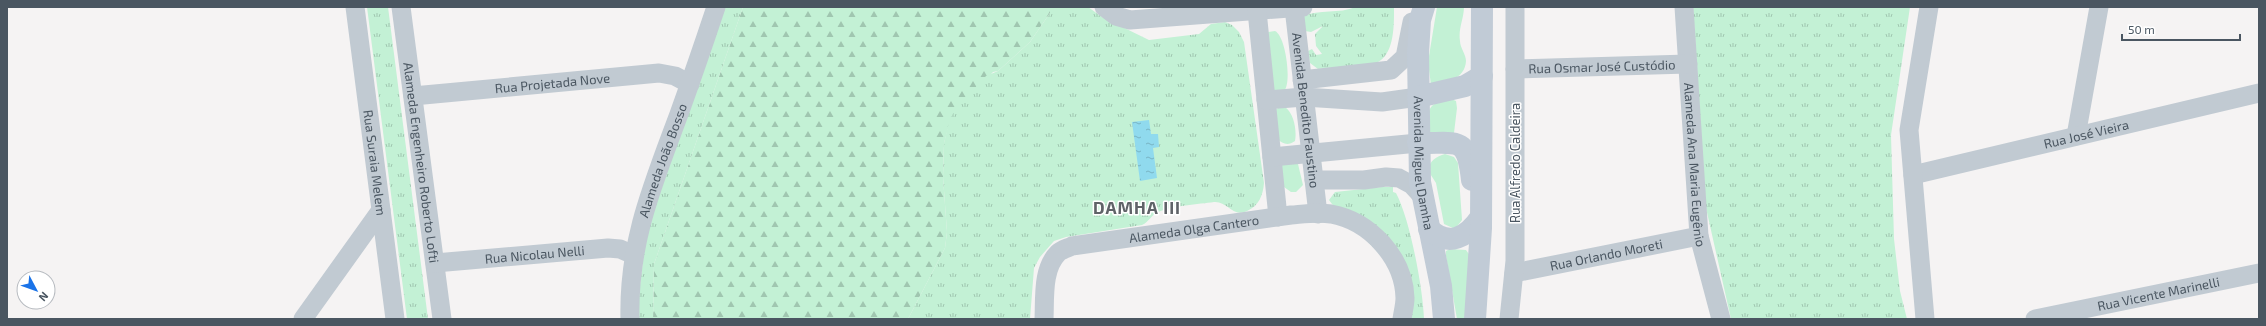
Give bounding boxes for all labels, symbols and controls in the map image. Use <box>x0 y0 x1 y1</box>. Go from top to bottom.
scale bar <box>2122 16 2240 42</box>
text: 50 m <box>2128 22 2155 36</box>
street label: Avenida Benedito Faustino <box>1289 32 1323 189</box>
street label: Rua Osmar José Custódio <box>1528 56 1676 77</box>
street label: Alameda Engenheiro Roberto Lofti <box>400 61 443 264</box>
street label: Rua Projetada Nove <box>494 70 611 96</box>
street label: Alameda Ana Maria Eugênio <box>1681 82 1709 248</box>
street label: Avenida Miguel Damha <box>1411 96 1437 231</box>
street label: Alameda João Bosso <box>635 101 690 219</box>
street label: Rua Alfredo Caldeira <box>1507 103 1523 223</box>
street label: Rua Suraia Melem <box>360 109 390 217</box>
street label: Rua José Vieira <box>2042 116 2130 152</box>
district label: DAMHA III <box>1093 197 1181 217</box>
street label: Alameda Olga Cantero <box>1128 212 1260 246</box>
street label: Rua Orlando Moreti <box>1548 235 1664 274</box>
street label: Rua Nicolau Nelli <box>484 242 585 267</box>
north arrow <box>16 270 56 310</box>
street label: Rua Vicente Marinelli <box>2096 273 2221 314</box>
text: N <box>36 290 51 304</box>

